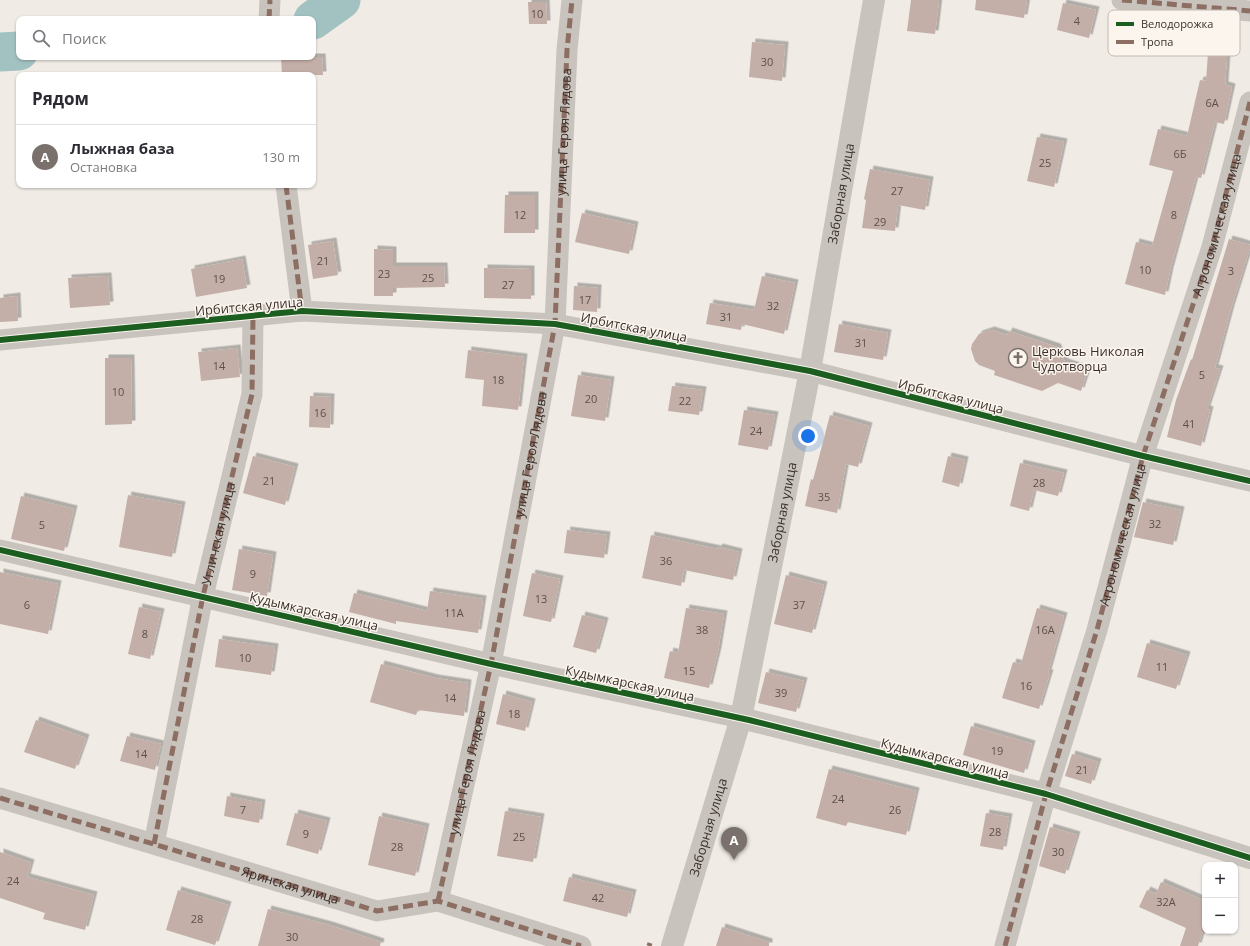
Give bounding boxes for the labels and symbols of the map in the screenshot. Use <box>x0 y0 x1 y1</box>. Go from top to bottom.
house number: 10 <box>531 6 543 21</box>
legend <box>1108 10 1240 56</box>
house number: 4 <box>1074 13 1081 28</box>
text: Велодорожка <box>1141 16 1213 31</box>
text: Тропа <box>1141 34 1173 49</box>
house number: 30 <box>761 54 773 69</box>
street label: улица Героя Лядова <box>552 68 575 196</box>
house number: 6А <box>1205 95 1219 110</box>
street label: Заборная улица <box>823 142 858 245</box>
house number: 6Б <box>1173 146 1187 161</box>
street label: Агрономическая улица <box>1188 152 1245 298</box>
house number: 25 <box>1039 155 1051 170</box>
house number: 27 <box>891 183 903 198</box>
house number: 12 <box>514 207 526 222</box>
house number: 8 <box>1171 207 1177 222</box>
house number: 29 <box>874 214 886 229</box>
house number: 21 <box>317 253 329 268</box>
house number: 10 <box>1139 262 1151 277</box>
house number: 3 <box>1228 263 1234 278</box>
house number: 23 <box>378 266 390 281</box>
house number: 25 <box>422 270 434 285</box>
house number: 19 <box>213 271 225 286</box>
house number: 27 <box>502 277 514 292</box>
street label: Ирбитская улица <box>194 292 304 320</box>
house number: 17 <box>579 292 591 307</box>
house number: 32 <box>767 298 779 313</box>
street label: Ирбитская улица <box>579 308 689 346</box>
house number: 31 <box>720 309 732 324</box>
house number: 31 <box>855 335 867 350</box>
place label: Церковь Николая Чудотворца <box>1032 342 1144 375</box>
church icon: Церковь Николая Чудотворца <box>1007 347 1029 369</box>
house number: 14 <box>213 358 226 373</box>
house number: 5 <box>1199 367 1205 382</box>
house number: 18 <box>492 372 504 387</box>
street label: Ирбитская улица <box>896 374 1006 418</box>
house number: 10 <box>112 384 124 399</box>
street label: улица Героя Лядова <box>510 390 551 519</box>
house number: 20 <box>585 391 597 406</box>
house number: 22 <box>679 393 691 408</box>
house number: 16 <box>314 405 326 420</box>
house number: 41 <box>1183 416 1195 431</box>
house number: 24 <box>750 423 763 438</box>
your location <box>798 426 818 446</box>
street label: Заборная улица <box>763 460 801 564</box>
street label: Агрономическая улица <box>1095 461 1150 608</box>
house number: 21 <box>263 473 275 488</box>
house number: 28 <box>1033 475 1045 490</box>
street label: Угличская улица <box>197 480 239 587</box>
house number: 35 <box>818 489 830 504</box>
house number: 32 <box>1149 516 1161 531</box>
house number: 5 <box>39 517 45 532</box>
house number: 36 <box>660 553 672 568</box>
house number: 9 <box>250 566 256 581</box>
street label: Кудымкарская улица <box>248 587 380 635</box>
house number: 13 <box>535 591 547 606</box>
house number: 6 <box>24 597 30 612</box>
house number: 37 <box>793 597 805 612</box>
house number: 11А <box>444 605 464 620</box>
house number: 38 <box>696 622 708 637</box>
house number: 16А <box>1035 622 1055 637</box>
house number: 8 <box>142 626 148 641</box>
house number: 10 <box>239 650 251 665</box>
house number: 11 <box>1156 659 1168 674</box>
street label: Кудымкарская улица <box>564 661 696 705</box>
house number: 15 <box>683 663 695 678</box>
house number: 16 <box>1020 678 1032 693</box>
house number: 39 <box>775 685 787 700</box>
house number: 14 <box>444 690 457 705</box>
house number: 18 <box>508 706 520 721</box>
street label: улица Героя Лядова <box>444 708 490 837</box>
street label: Кудымкарская улица <box>879 733 1011 783</box>
house number: 19 <box>991 743 1003 758</box>
house number: 14 <box>135 746 148 761</box>
house number: 21 <box>1076 762 1088 777</box>
street label: Заборная улица <box>685 776 731 879</box>
house number: 24 <box>832 791 845 806</box>
house number: 7 <box>240 802 246 817</box>
house number: 26 <box>889 802 901 817</box>
house number: 28 <box>989 824 1001 839</box>
house number: 9 <box>303 826 309 841</box>
pin: A <box>721 827 747 860</box>
house number: 25 <box>513 829 525 844</box>
house number: 28 <box>391 839 403 854</box>
house number: 30 <box>1052 844 1064 859</box>
street label: Яринская улица <box>239 862 341 908</box>
house number: 24 <box>7 873 20 888</box>
house number: 42 <box>592 890 604 905</box>
house number: 32А <box>1156 894 1176 909</box>
house number: 28 <box>191 911 203 926</box>
house number: 30 <box>286 929 298 944</box>

